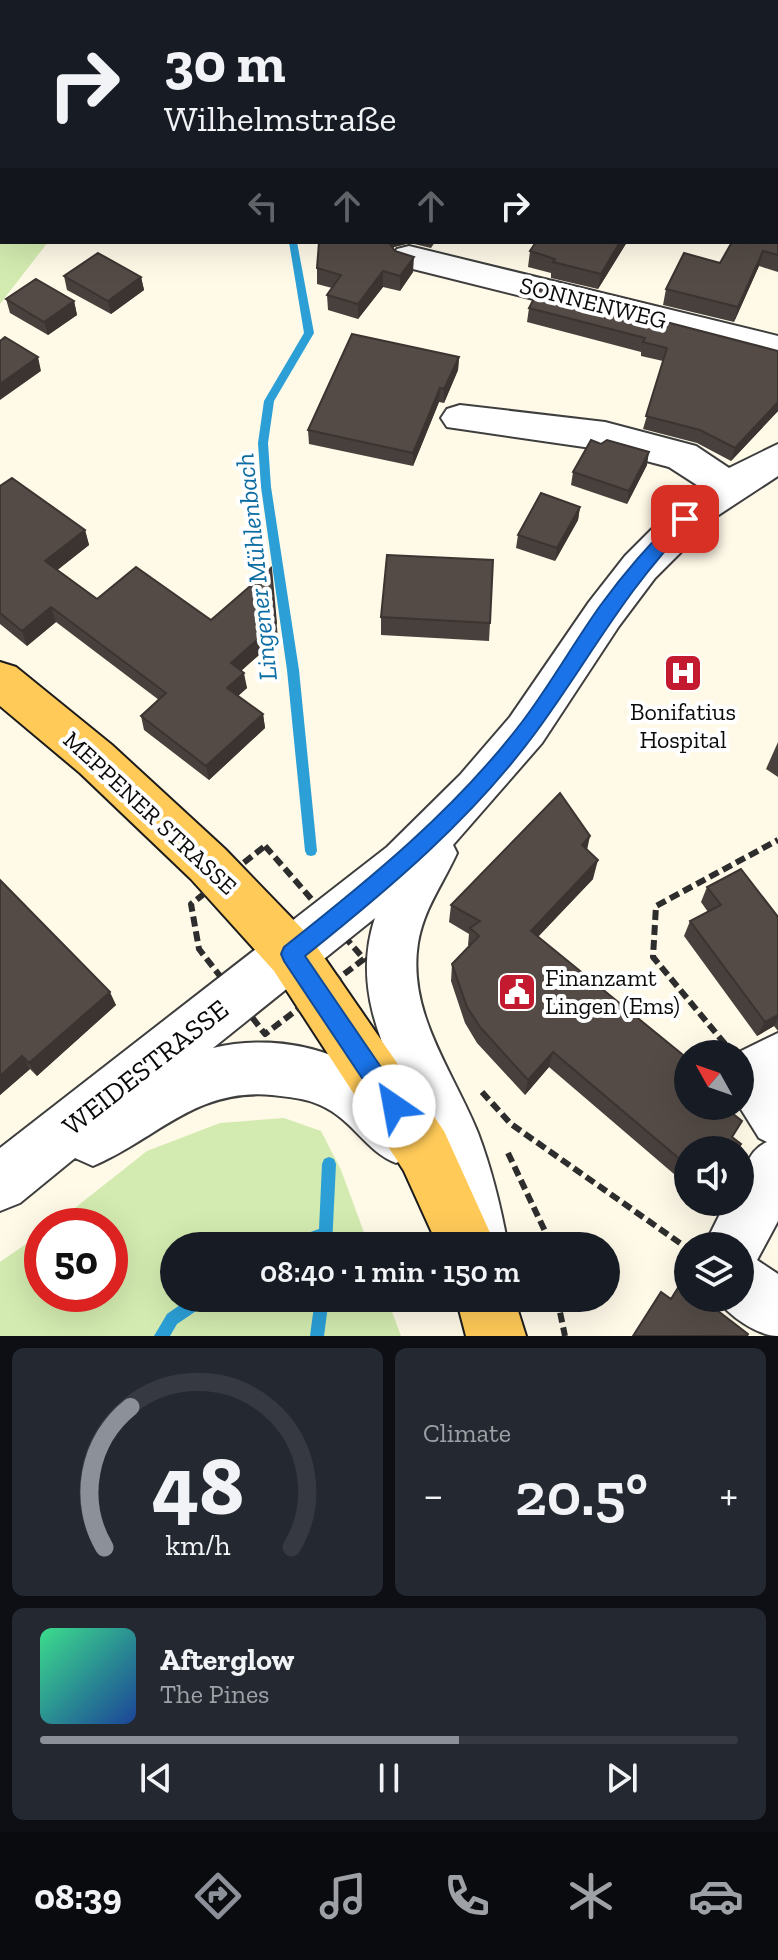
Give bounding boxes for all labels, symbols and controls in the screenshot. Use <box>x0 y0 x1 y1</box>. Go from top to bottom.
text: 30 m <box>164 29 286 96</box>
icon: right <box>32 32 136 136</box>
text: Wilhelmstraße <box>164 97 396 140</box>
icon: left <box>241 184 285 228</box>
icon: ahead <box>325 184 369 228</box>
icon: ahead <box>409 184 453 228</box>
icon: right <box>493 184 537 228</box>
street label: SONNENWEG <box>517 270 670 335</box>
water label: Lingener Mühlenbach <box>228 452 284 682</box>
pin <box>651 485 719 553</box>
icon: arrive <box>663 497 707 541</box>
hospital icon: Bonifatius Hospital <box>662 652 704 694</box>
place label: Bonifatius Hospital <box>630 697 736 754</box>
street label: MEPPENER STRASSE <box>58 725 243 900</box>
place label: Finanzamt Lingen (Ems) <box>545 963 680 1020</box>
public building icon: Finanzamt Lingen (Ems) <box>496 971 538 1013</box>
street label: WEIDESTRASSE <box>56 992 235 1142</box>
north arrow <box>674 1040 754 1120</box>
map controls <box>674 1040 754 1312</box>
position arrow <box>352 1064 436 1148</box>
button: sound <box>674 1136 754 1216</box>
speed limit sign: 50 <box>24 1208 128 1312</box>
button: layers <box>674 1232 754 1312</box>
text: 08:40 · 1 min · 150 m <box>260 1254 520 1290</box>
text: Climate <box>423 1417 511 1449</box>
text: 48 <box>151 1435 244 1535</box>
text: 20.5° <box>515 1458 648 1530</box>
text: − <box>423 1468 444 1521</box>
text: + <box>719 1468 738 1521</box>
text: km/h <box>165 1528 230 1562</box>
text: Afterglow <box>160 1642 294 1678</box>
text: The Pines <box>160 1678 270 1710</box>
icon: previous <box>134 1756 178 1800</box>
icon: pause <box>367 1756 411 1800</box>
icon: next <box>600 1756 644 1800</box>
icon: directions <box>190 1868 246 1924</box>
icon: music <box>315 1868 371 1924</box>
icon: phone <box>439 1868 495 1924</box>
icon: climate <box>563 1868 619 1924</box>
icon: car <box>688 1868 744 1924</box>
text: 08:39 <box>34 1875 122 1918</box>

